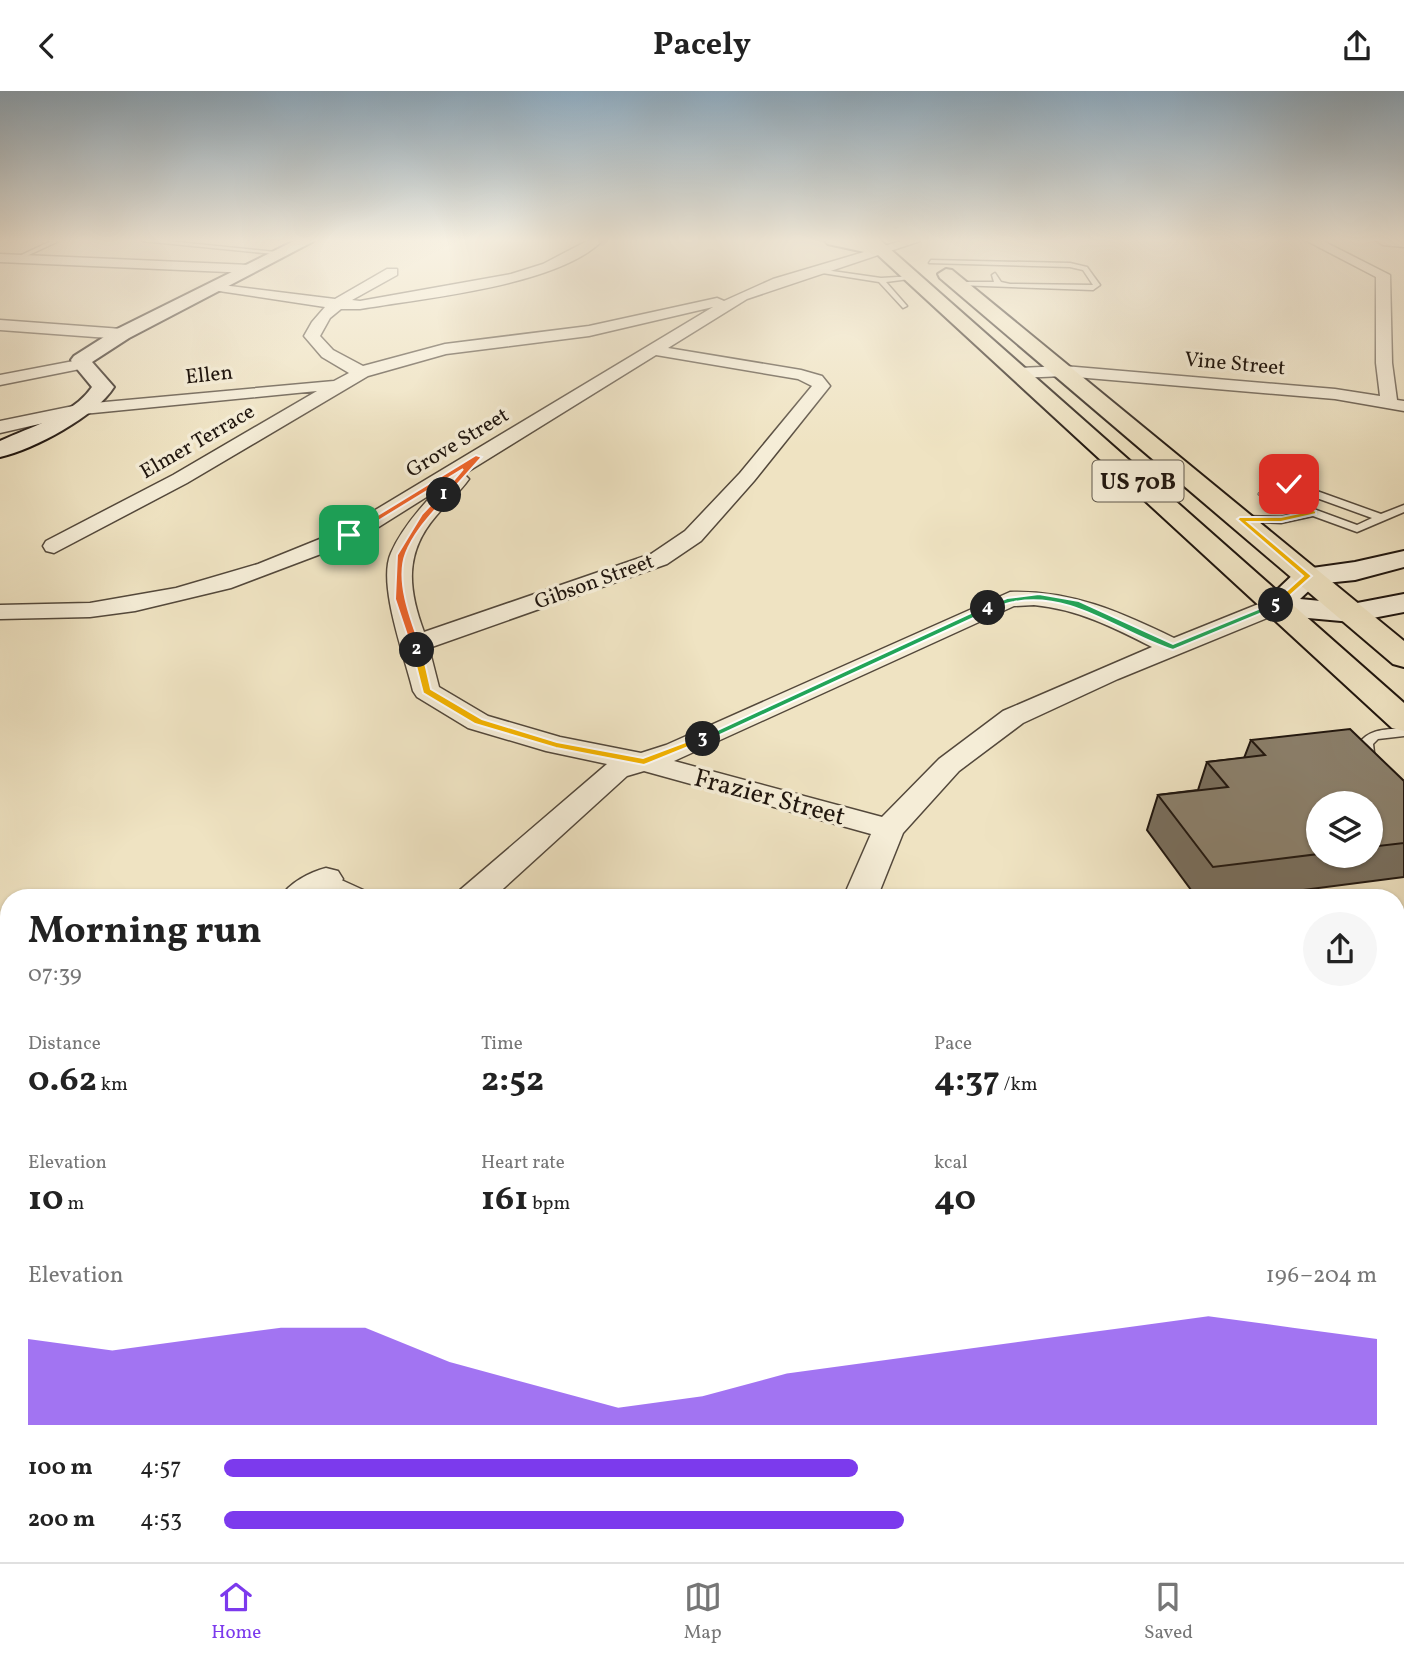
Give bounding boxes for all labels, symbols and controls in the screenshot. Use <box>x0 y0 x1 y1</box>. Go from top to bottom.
text: Pacely <box>653 24 751 68</box>
icon: back <box>28 27 66 65</box>
icon: share <box>1338 27 1376 65</box>
street label: Vine Street <box>1183 346 1287 383</box>
street label: Ellen <box>184 359 234 392</box>
street label: Elmer Terrace <box>135 398 260 487</box>
street label: Grove Street <box>401 401 515 485</box>
pin <box>1259 454 1319 514</box>
road number: US 70B <box>1092 461 1184 501</box>
icon: check <box>1270 465 1308 503</box>
pin: 1 <box>426 477 462 513</box>
text: 1 <box>440 481 447 507</box>
pin <box>319 505 379 565</box>
icon: arrive <box>330 516 368 554</box>
street label: Gibson Street <box>531 547 658 617</box>
pin: 5 <box>1258 587 1294 623</box>
pin: 4 <box>970 591 1006 625</box>
text: 5 <box>1271 591 1280 617</box>
text: 4 <box>982 594 993 620</box>
pin: 2 <box>400 633 434 667</box>
text: 2 <box>412 636 421 662</box>
pin: 3 <box>686 721 720 757</box>
text: 3 <box>698 725 707 751</box>
street label: Frazier Street <box>690 760 849 835</box>
map controls <box>1306 791 1383 868</box>
button: layers <box>1306 791 1383 868</box>
text: Morning run <box>28 906 262 959</box>
button: share <box>1303 912 1377 986</box>
text: 07:39 <box>28 959 82 991</box>
text: Distance <box>28 1031 101 1057</box>
text: Time <box>481 1031 523 1057</box>
text: Pace <box>934 1031 972 1057</box>
text: 0.62 <box>28 1057 97 1105</box>
text: 2:52 <box>481 1057 544 1105</box>
text: 4:37 <box>934 1057 1000 1105</box>
text: km <box>97 1072 128 1098</box>
text: /km <box>1000 1072 1038 1098</box>
text: Elevation <box>28 1150 107 1176</box>
text: Heart rate <box>481 1150 565 1176</box>
text: kcal <box>934 1150 968 1176</box>
text: 10 <box>28 1176 64 1224</box>
text: 161 <box>481 1176 528 1224</box>
text: 40 <box>934 1176 976 1224</box>
text: m <box>64 1191 84 1217</box>
text: bpm <box>528 1191 570 1217</box>
text: Elevation <box>28 1260 124 1292</box>
text: 196–204 m <box>1266 1260 1377 1292</box>
text: 100 m <box>28 1452 93 1484</box>
text: 4:57 <box>140 1452 181 1484</box>
text: 200 m <box>28 1504 95 1536</box>
text: 4:53 <box>140 1504 182 1536</box>
tab: Home <box>211 1578 261 1646</box>
tab: Map <box>684 1578 722 1646</box>
tab: Saved <box>1144 1578 1193 1646</box>

